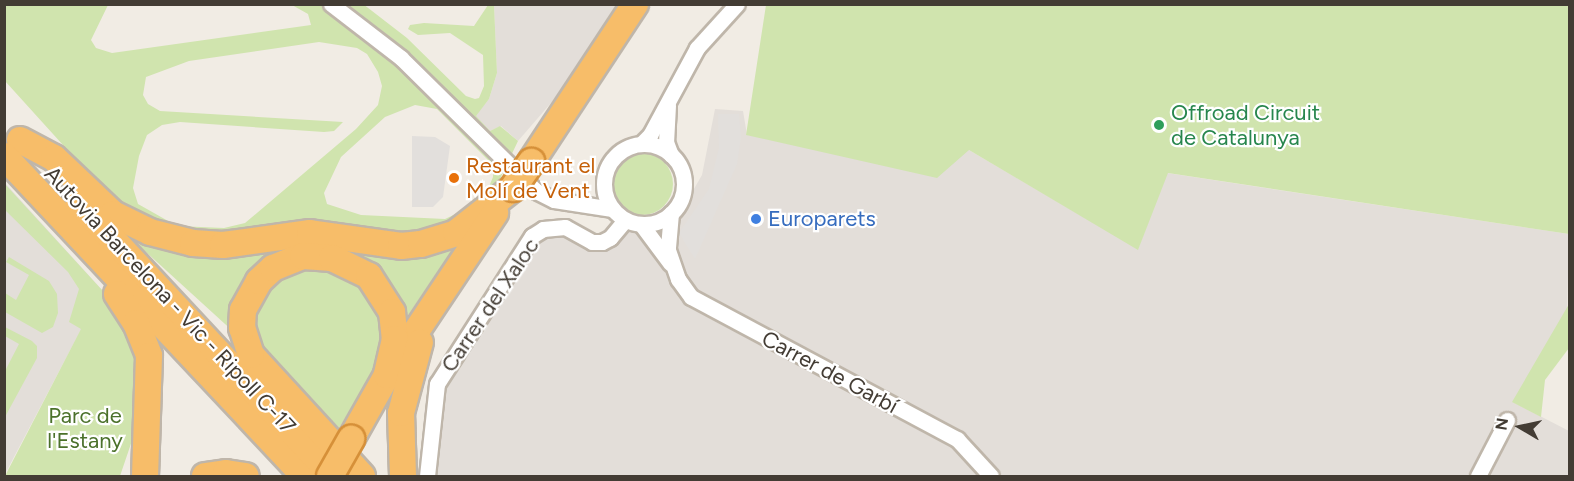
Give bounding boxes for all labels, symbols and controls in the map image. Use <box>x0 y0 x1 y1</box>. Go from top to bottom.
place label: Offroad Circuit de Catalunya <box>1171 99 1320 150</box>
marker: Offroad Circuit de Catalunya <box>1152 118 1166 132</box>
place label: Restaurant el Molí de Vent <box>466 152 595 204</box>
street label: Autovia Barcelona - Vic - Ripoll C-17 <box>39 161 301 439</box>
marker: Restaurant el Molí de Vent <box>447 171 461 185</box>
place label: Europarets <box>768 206 876 232</box>
marker: Europarets <box>749 212 763 226</box>
street label: Carrer del Xaloc <box>436 233 544 377</box>
street label: Carrer de Garbí <box>757 325 903 419</box>
north arrow <box>1490 397 1550 457</box>
park label: Parc de l'Estany <box>47 402 123 454</box>
text: N <box>1491 417 1512 432</box>

